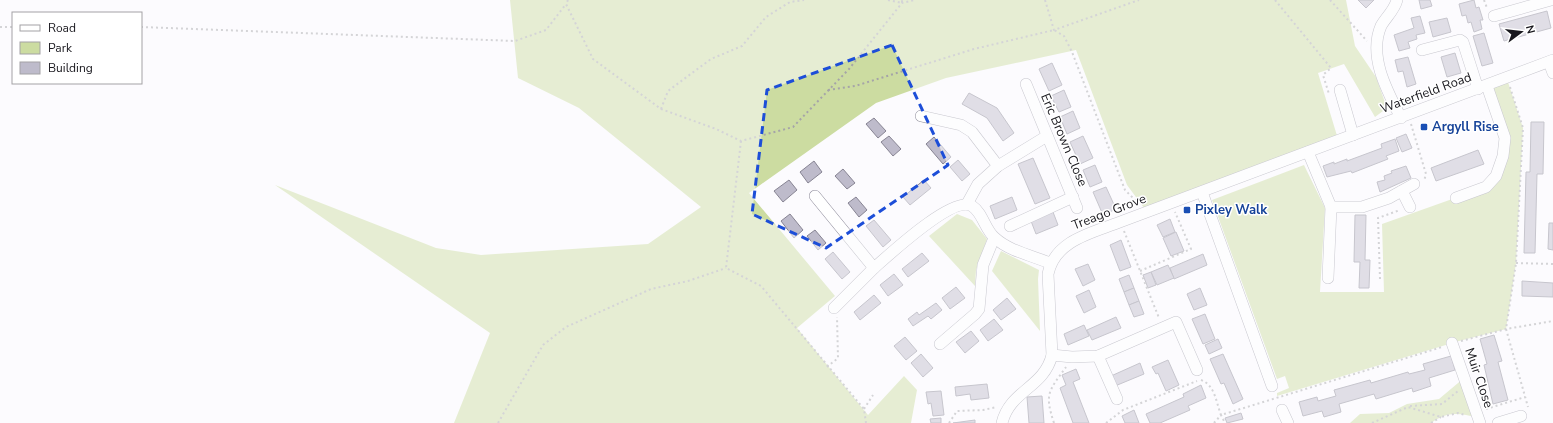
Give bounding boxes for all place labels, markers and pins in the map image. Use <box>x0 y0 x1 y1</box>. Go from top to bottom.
place label: Argyll Rise <box>1432 118 1499 136</box>
marker: Argyll Rise <box>1419 122 1429 132</box>
place label: Pixley Walk <box>1195 201 1268 219</box>
marker: Pixley Walk <box>1182 205 1192 215</box>

